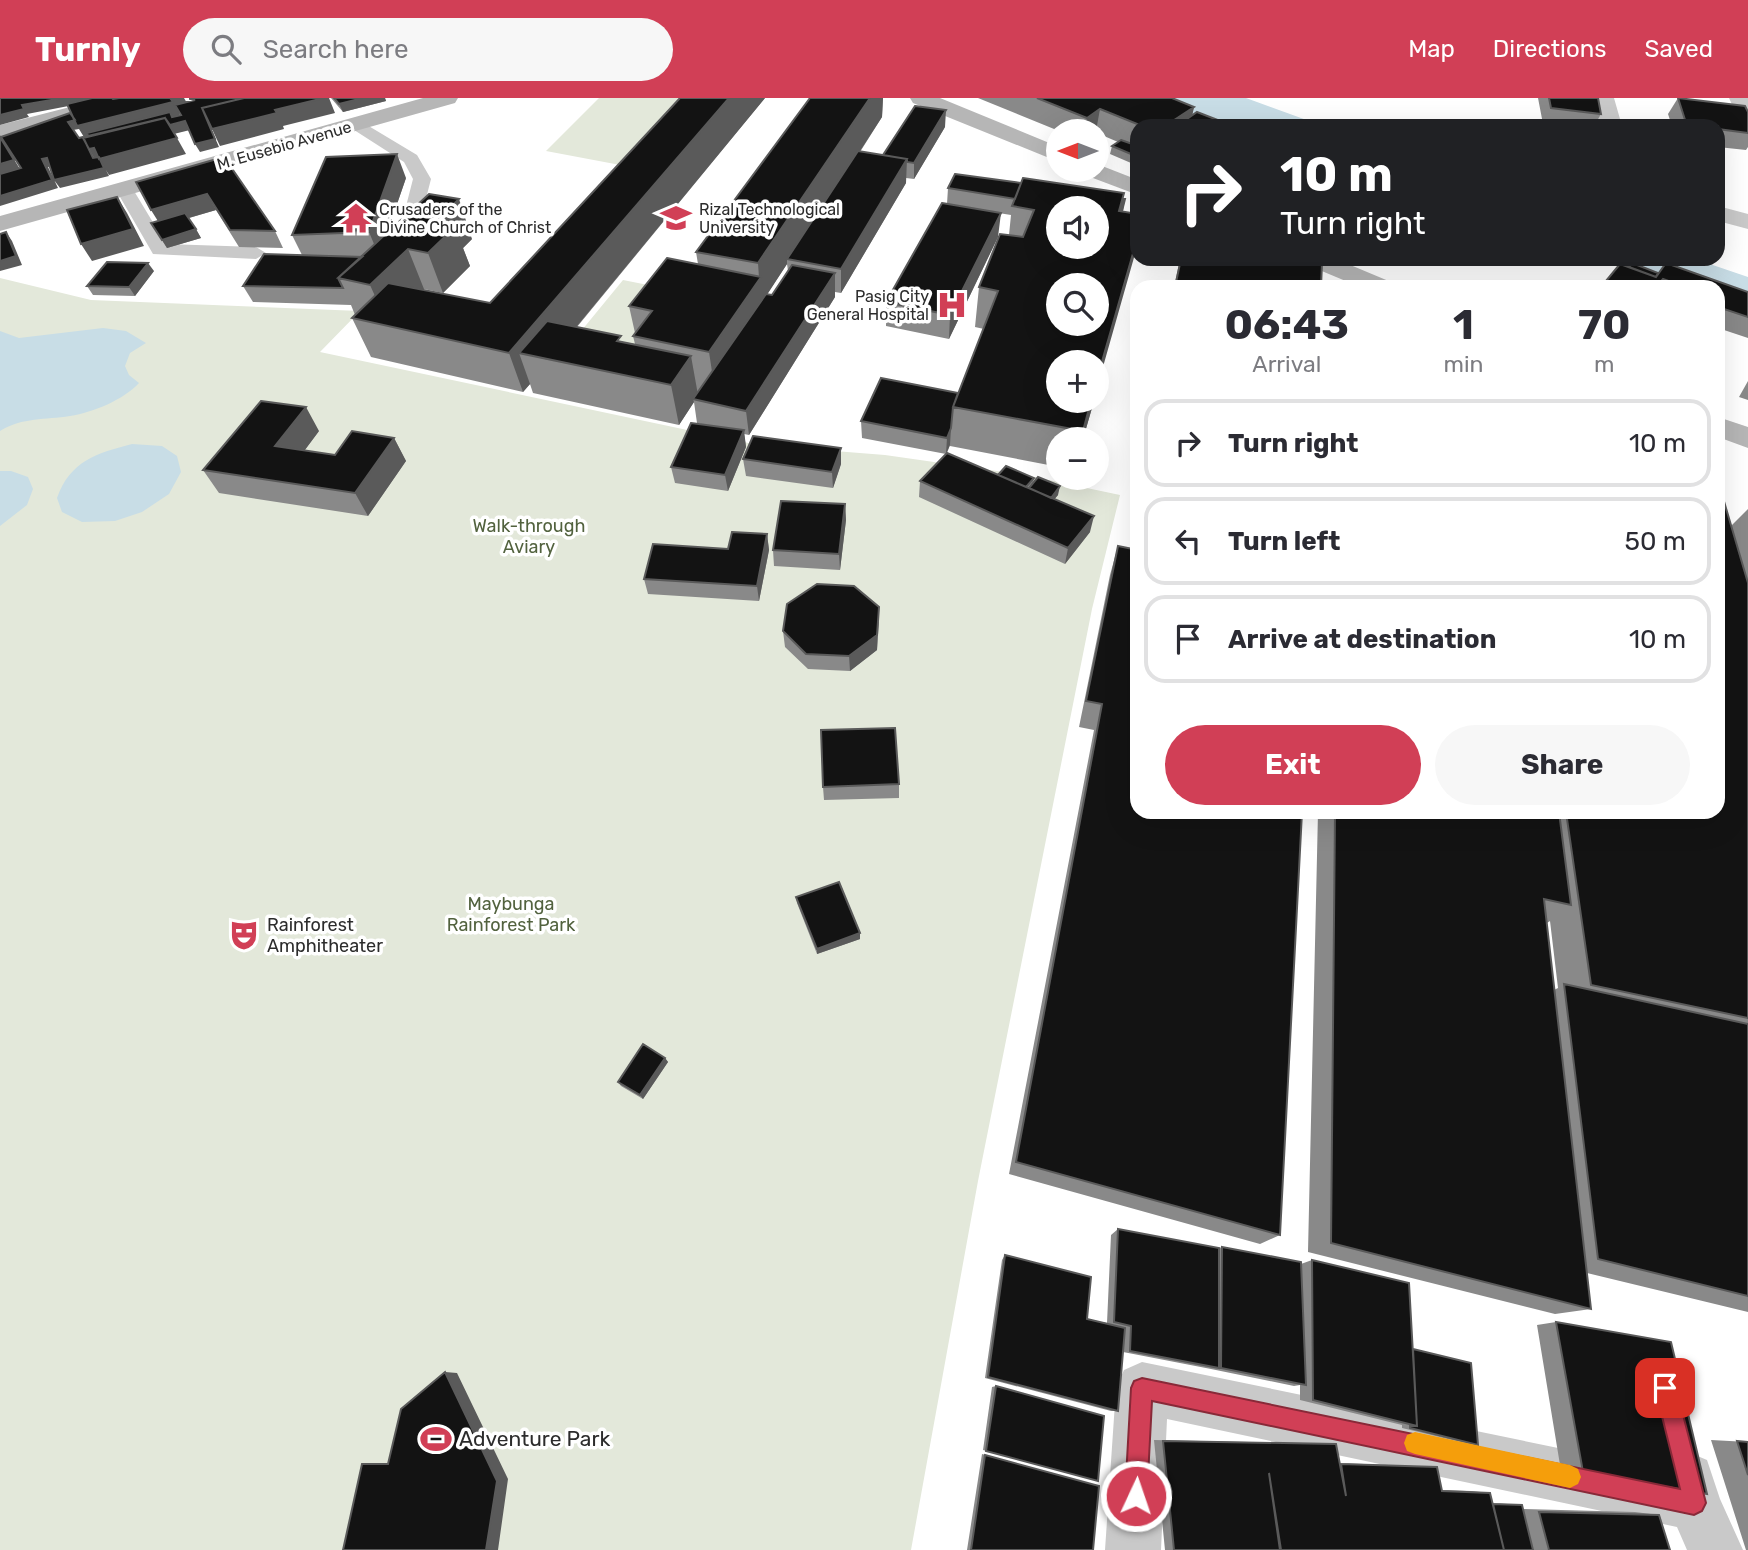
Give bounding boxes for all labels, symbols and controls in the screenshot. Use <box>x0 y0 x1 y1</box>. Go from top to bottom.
search box <box>183 18 673 81</box>
text: Turnly <box>35 30 141 69</box>
icon: search <box>207 30 245 68</box>
text: Search here <box>263 34 409 65</box>
text: Map <box>1408 35 1455 63</box>
text: Directions <box>1493 35 1606 63</box>
text: Saved <box>1644 35 1713 63</box>
street label: M. Eusebio Avenue <box>215 117 354 174</box>
north arrow <box>1046 119 1110 182</box>
map controls <box>1046 119 1109 490</box>
text: 10 m <box>1280 145 1393 203</box>
icon: right <box>1165 147 1256 238</box>
button: sound <box>1046 196 1109 259</box>
place label: Crusaders of the Divine Church of Christ <box>379 200 551 237</box>
place label: Rizal Technological University <box>699 200 840 237</box>
temple icon: Crusaders of the Divine Church of Christ <box>339 201 373 235</box>
school or university icon: Rizal Technological University <box>659 201 693 235</box>
text: Turn right <box>1280 204 1425 242</box>
button: search <box>1046 273 1109 336</box>
place label: Pasig City General Hospital <box>807 287 929 324</box>
hospital icon: Pasig City General Hospital <box>935 288 969 322</box>
text: 06:43 <box>1224 300 1349 350</box>
text: 1 <box>1453 300 1474 350</box>
text: 70 <box>1578 300 1631 350</box>
button: + <box>1046 350 1109 413</box>
text: Arrival <box>1252 350 1321 378</box>
text: min <box>1443 350 1483 378</box>
text: m <box>1594 350 1614 378</box>
icon: right <box>1169 424 1207 462</box>
button: − <box>1046 427 1109 490</box>
text: Turn right <box>1228 428 1358 459</box>
text: 10 m <box>1629 428 1686 459</box>
park label: Walk-through Aviary <box>473 515 585 558</box>
icon: left <box>1169 522 1207 560</box>
text: Turn left <box>1228 526 1340 557</box>
text: 50 m <box>1625 526 1686 557</box>
icon: arrive <box>1169 620 1207 658</box>
text: Arrive at destination <box>1228 624 1496 655</box>
text: 10 m <box>1629 624 1686 655</box>
button: Exit <box>1165 725 1421 805</box>
button: Share <box>1435 725 1690 805</box>
park label: Maybunga Rainforest Park <box>447 893 576 936</box>
place label: Rainforest Amphitheater <box>267 914 383 957</box>
theatre icon: Rainforest Amphitheater <box>227 918 261 952</box>
pin <box>1635 1358 1695 1418</box>
icon: arrive <box>1646 1369 1684 1407</box>
sports icon: Adventure Park <box>419 1422 453 1456</box>
place label: Adventure Park <box>459 1426 610 1451</box>
position arrow <box>1099 1459 1173 1533</box>

